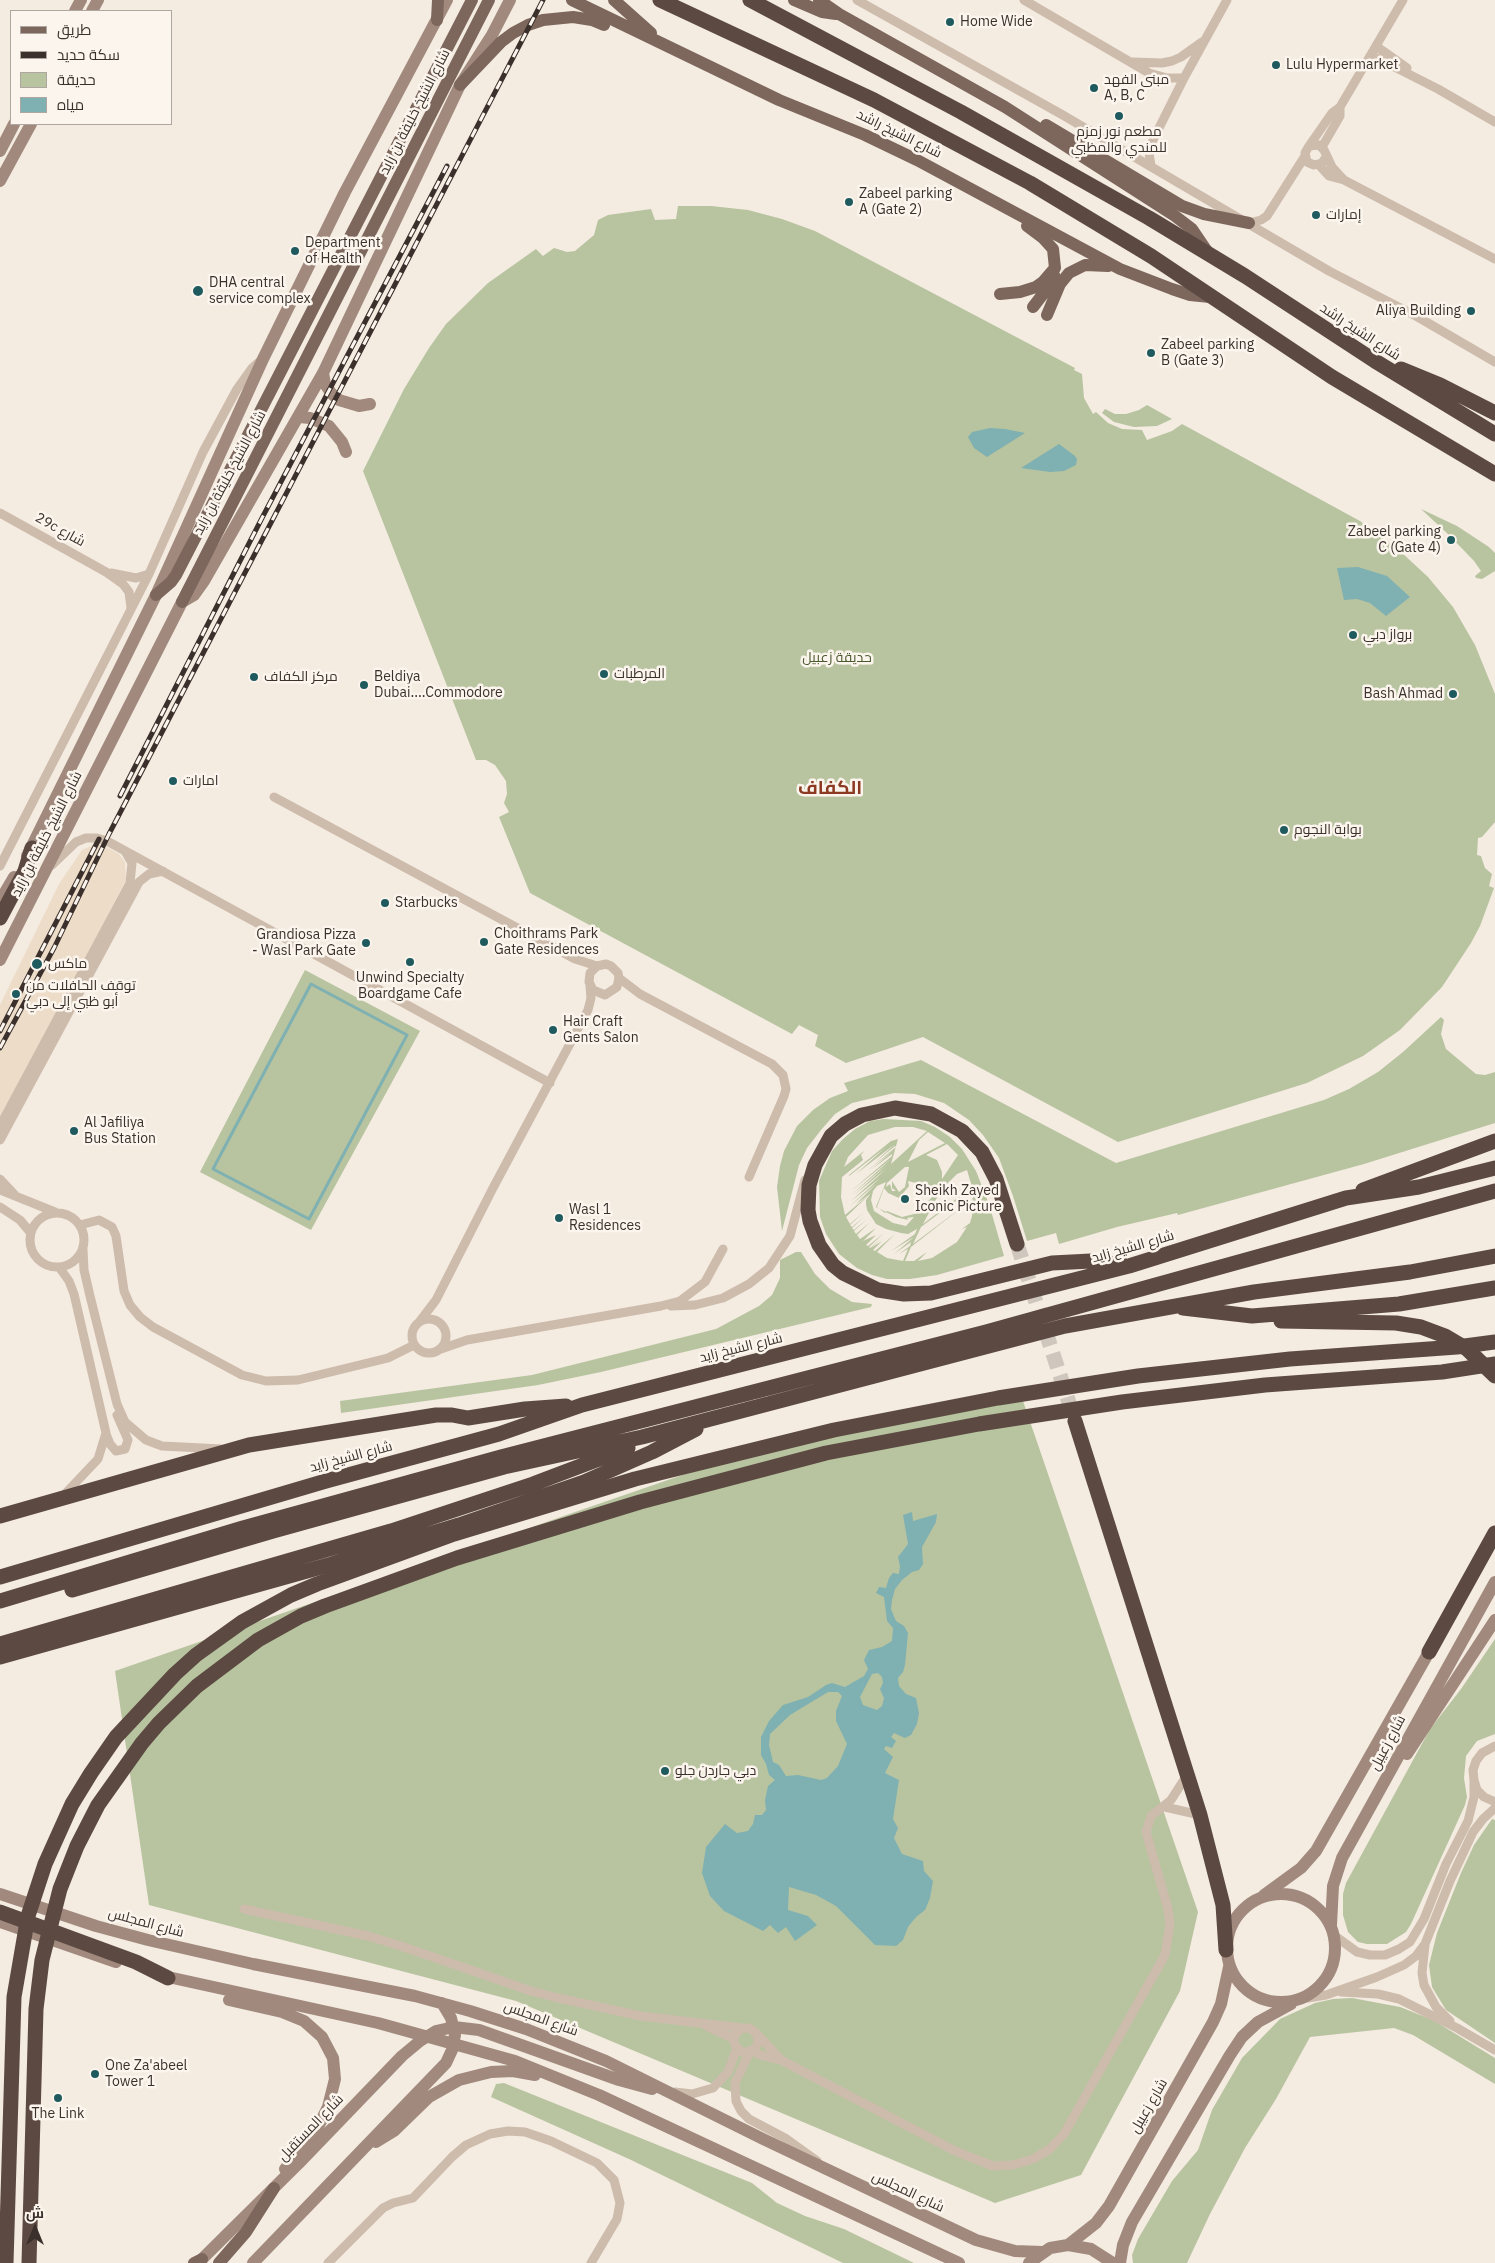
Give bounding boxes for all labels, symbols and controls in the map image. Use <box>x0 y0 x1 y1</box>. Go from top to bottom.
legend <box>10 10 172 125</box>
place label: Home Wide <box>960 14 1033 30</box>
marker: Home Wide <box>944 16 956 28</box>
text: طريق <box>57 20 91 39</box>
text: سكة حديد <box>57 45 120 64</box>
street label: شارع الشيخ خليفة بن زايد <box>376 47 454 177</box>
place label: Lulu Hypermarket <box>1286 57 1398 73</box>
marker: Lulu Hypermarket <box>1270 59 1282 71</box>
text: حديقة <box>57 70 96 89</box>
place label: مبنى الفهد A, B, C <box>1104 72 1169 104</box>
marker: مبنى الفهد A, B, C <box>1088 82 1100 94</box>
text: مياه <box>57 95 84 114</box>
street label: شارع الشيخ راشد <box>854 106 944 162</box>
marker: مطعم نور زمزم للمندي والمظبي <box>1113 110 1125 122</box>
place label: مطعم نور زمزم للمندي والمظبي <box>1071 124 1167 156</box>
place label: Zabeel parking A (Gate 2) <box>859 186 952 218</box>
marker: Zabeel parking A (Gate 2) <box>843 196 855 208</box>
place label: إمارات <box>1326 207 1361 223</box>
marker: إمارات <box>1310 209 1322 221</box>
place label: Department of Health <box>305 235 381 268</box>
marker: Department of Health <box>289 245 301 257</box>
place label: DHA central service complex <box>209 275 311 308</box>
marker: DHA central service complex <box>191 284 205 298</box>
street label: شارع الشيخ راشد <box>1317 300 1403 364</box>
place label: Aliya Building <box>1376 303 1461 319</box>
marker: Aliya Building <box>1465 305 1477 317</box>
place label: Zabeel parking B (Gate 3) <box>1161 337 1254 370</box>
marker: Zabeel parking B (Gate 3) <box>1145 347 1157 359</box>
street label: شارع الشيخ خليفة بن زايد <box>190 408 270 538</box>
street label: 29c شارع <box>32 509 88 551</box>
place label: Zabeel parking C (Gate 4) <box>1348 524 1441 556</box>
marker: Zabeel parking C (Gate 4) <box>1445 534 1457 546</box>
place label: برواز دبي <box>1363 627 1412 643</box>
marker: برواز دبي <box>1347 629 1359 641</box>
park label: حديقة زعبيل <box>802 650 872 666</box>
place label: المرطبات <box>614 666 665 682</box>
marker: المرطبات <box>598 668 610 680</box>
place label: مركز الكفاف <box>264 669 338 685</box>
place label: Beldiya Dubai....Commodore <box>374 669 503 702</box>
marker: مركز الكفاف <box>248 671 260 683</box>
marker: Beldiya Dubai....Commodore <box>358 679 370 691</box>
place label: Bash Ahmad <box>1364 686 1443 702</box>
marker: Bash Ahmad <box>1447 688 1459 700</box>
street label: شارع الشيخ خليفة بن زايد <box>8 769 86 899</box>
place label: امارات <box>183 773 218 789</box>
marker: امارات <box>167 775 179 787</box>
district label: الكفاف <box>798 778 862 800</box>
place label: بوابة النجوم <box>1294 822 1362 838</box>
marker: بوابة النجوم <box>1278 824 1290 836</box>
place label: Starbucks <box>395 895 458 911</box>
marker: Starbucks <box>379 897 391 909</box>
place label: Choithrams Park Gate Residences <box>494 926 599 959</box>
place label: Grandiosa Pizza - Wasl Park Gate <box>252 927 356 960</box>
marker: Choithrams Park Gate Residences <box>478 936 490 948</box>
marker: Grandiosa Pizza - Wasl Park Gate <box>360 937 372 949</box>
place label: ماكس <box>48 956 87 972</box>
marker: Unwind Specialty Boardgame Cafe <box>404 956 416 968</box>
marker: ماكس <box>30 957 44 971</box>
place label: Unwind Specialty Boardgame Cafe <box>356 970 464 1002</box>
place label: توقف الحافلات من أبو ظبي إلى دبي <box>26 978 136 1010</box>
marker: توقف الحافلات من أبو ظبي إلى دبي <box>10 988 22 1000</box>
place label: Hair Craft Gents Salon <box>563 1014 639 1046</box>
marker: Hair Craft Gents Salon <box>547 1024 559 1036</box>
place label: Al Jafiliya Bus Station <box>84 1115 156 1148</box>
marker: Al Jafiliya Bus Station <box>68 1125 80 1137</box>
place label: Sheikh Zayed Iconic Picture <box>915 1183 1002 1216</box>
marker: Sheikh Zayed Iconic Picture <box>899 1193 911 1205</box>
place label: Wasl 1 Residences <box>569 1202 641 1234</box>
marker: Wasl 1 Residences <box>553 1212 565 1224</box>
street label: شارع الشيخ زايد <box>1090 1227 1176 1267</box>
street label: شارع الشيخ زايد <box>698 1330 784 1366</box>
street label: شارع الشيخ زايد <box>308 1438 394 1476</box>
street label: شارع زعيبل <box>1366 1712 1410 1774</box>
place label: دبي جاردن جلو <box>675 1763 756 1779</box>
marker: دبي جاردن جلو <box>659 1765 671 1777</box>
street label: شارع المجلس <box>106 1905 186 1941</box>
street label: شارع المجلس <box>502 1998 580 2040</box>
place label: One Za'abeel Tower 1 <box>105 2058 187 2090</box>
marker: One Za'abeel Tower 1 <box>89 2068 101 2080</box>
street label: شارع زعيبل <box>1127 2076 1171 2136</box>
street label: شارع المستقبل <box>275 2091 347 2165</box>
marker: The Link <box>52 2092 64 2104</box>
place label: The Link <box>32 2106 84 2122</box>
street label: شارع المجلس <box>869 2168 947 2216</box>
north arrow <box>10 2203 60 2253</box>
text: ش <box>26 2204 44 2222</box>

